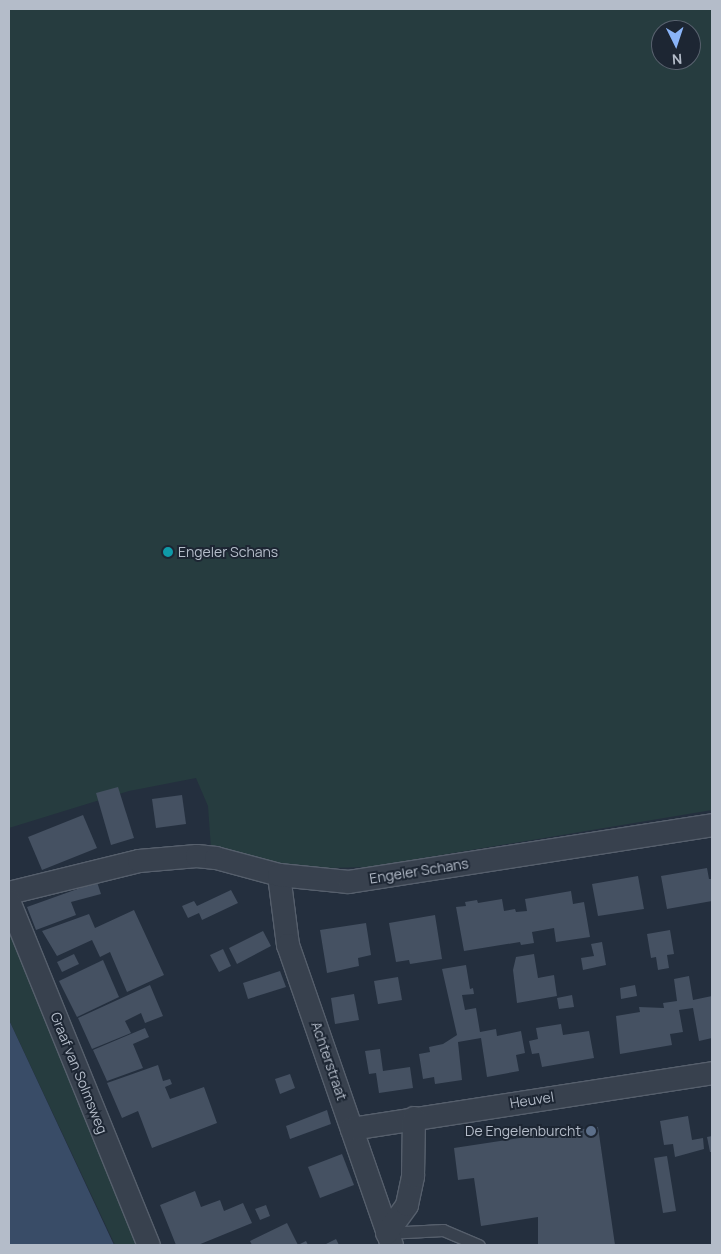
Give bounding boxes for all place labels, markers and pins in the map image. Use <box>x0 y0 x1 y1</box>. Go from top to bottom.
place label: Engeler Schans <box>178 544 278 560</box>
marker: Engeler Schans <box>162 546 174 558</box>
place label: De Engelenburcht <box>465 1123 581 1139</box>
marker: De Engelenburcht <box>585 1125 597 1137</box>

